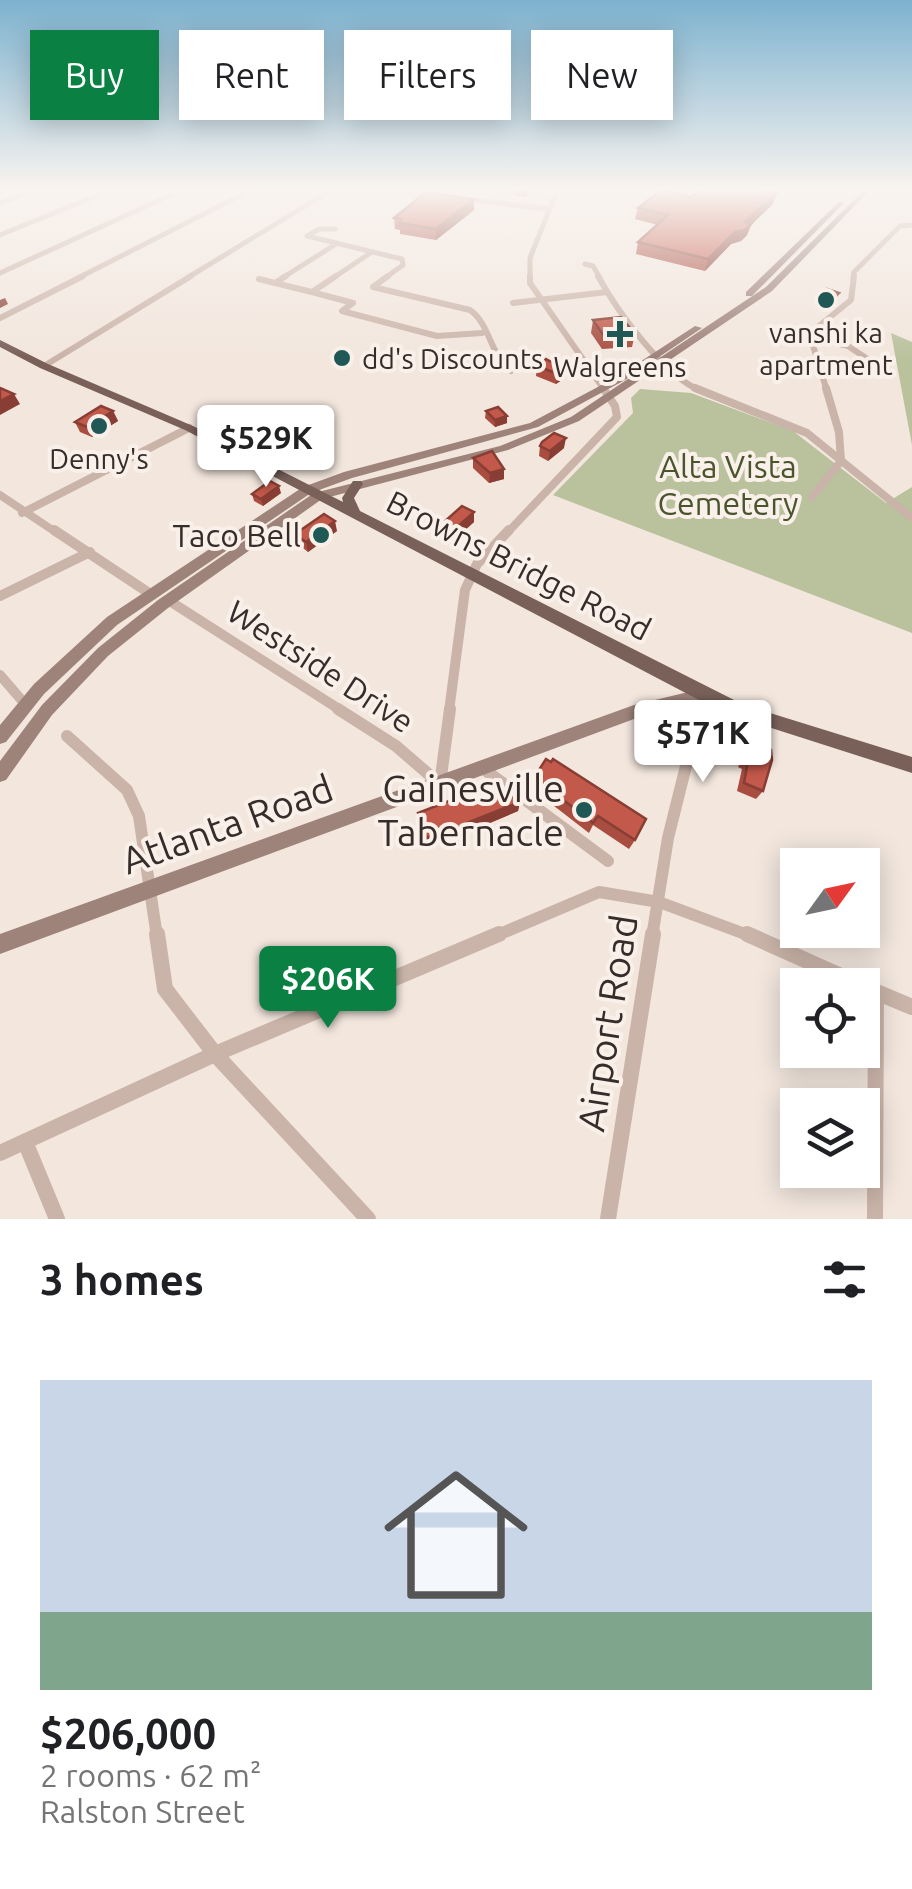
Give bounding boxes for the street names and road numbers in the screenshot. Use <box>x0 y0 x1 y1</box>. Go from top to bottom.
street label: Browns Bridge Road <box>381 483 657 647</box>
street label: Westside Drive <box>221 593 421 739</box>
street label: Atlanta Road <box>116 766 338 882</box>
street label: Airport Road <box>569 912 645 1134</box>

